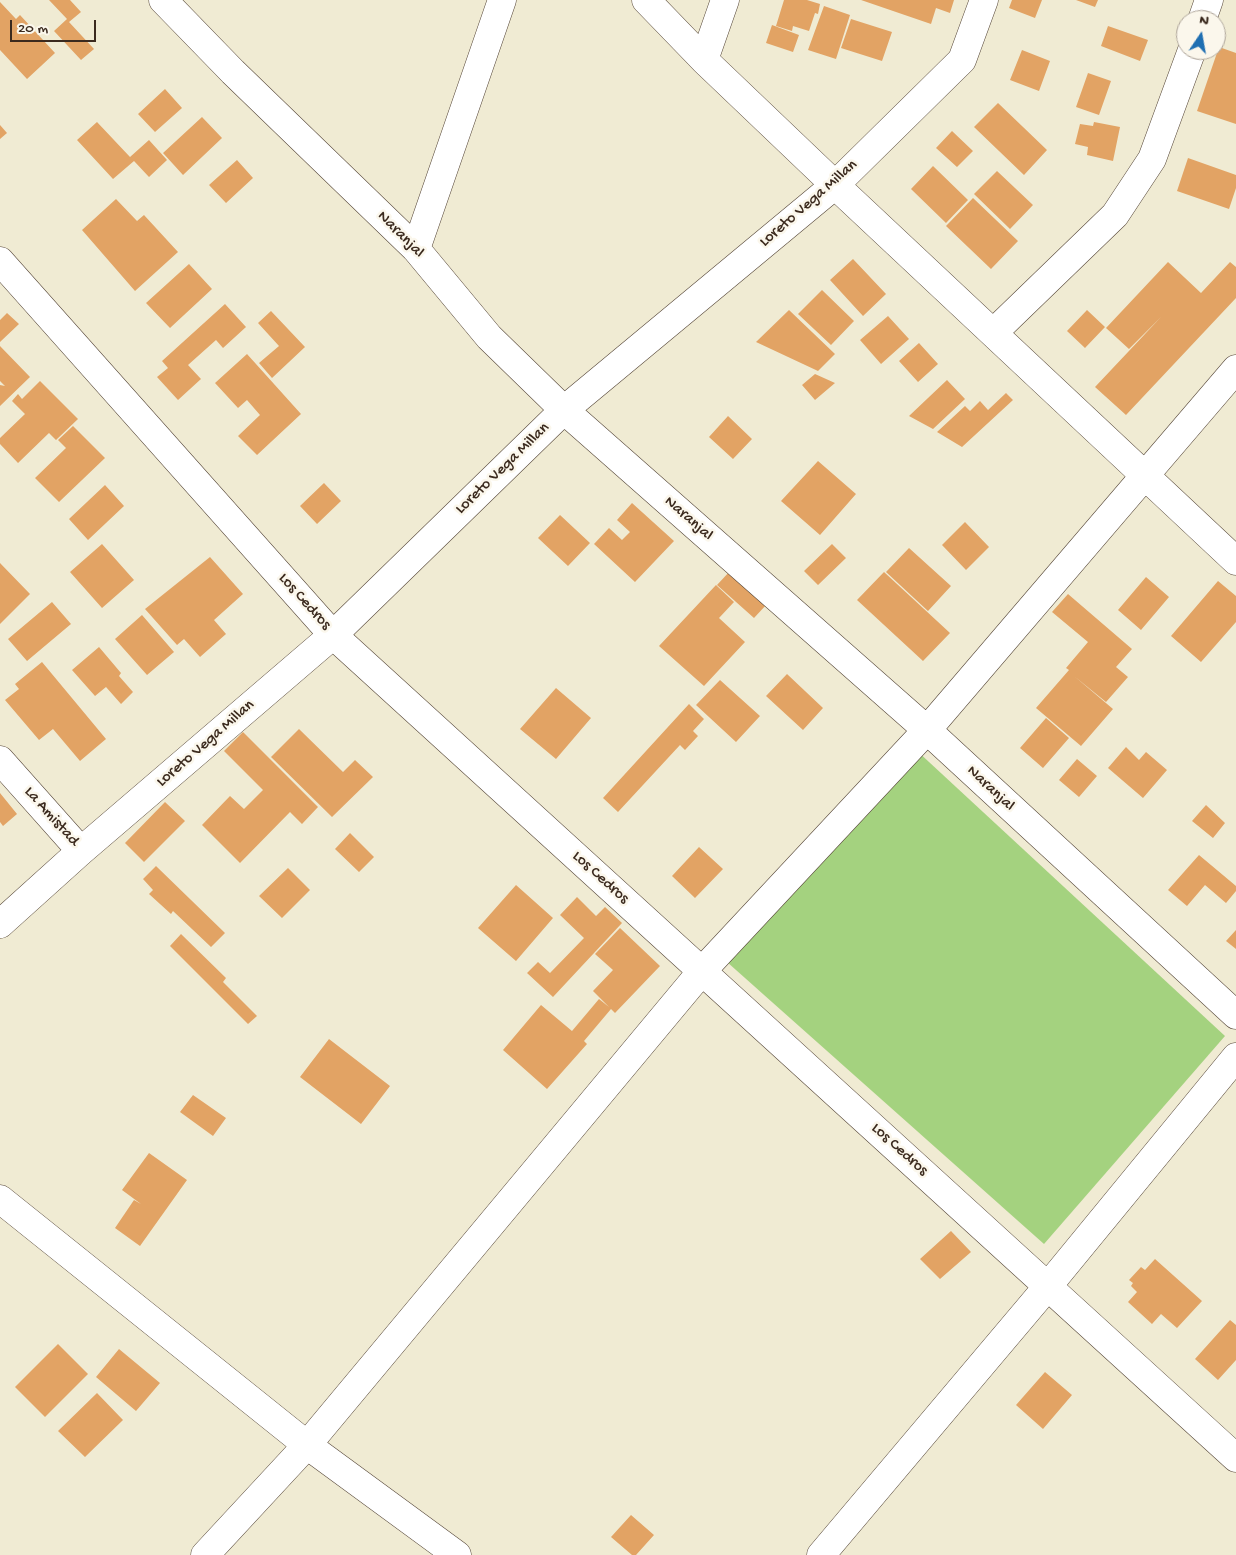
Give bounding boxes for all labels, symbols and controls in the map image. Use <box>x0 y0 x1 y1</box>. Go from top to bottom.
scale bar <box>12 10 99 42</box>
north arrow <box>1176 10 1226 60</box>
text: N <box>1198 12 1210 30</box>
text: 20 m <box>18 20 48 38</box>
street label: Loreto Vega Millan <box>756 156 862 252</box>
street label: Naranjal <box>373 208 427 262</box>
street label: Loreto Vega Millan <box>452 419 554 519</box>
street label: Naranjal <box>660 493 716 545</box>
street label: Los Cedros <box>273 570 335 634</box>
street label: Loreto Vega Millan <box>153 696 259 792</box>
street label: Naranjal <box>962 762 1018 816</box>
street label: La Amistad <box>19 783 83 851</box>
street label: Los Cedros <box>568 847 632 909</box>
street label: Los Cedros <box>867 1119 931 1181</box>

